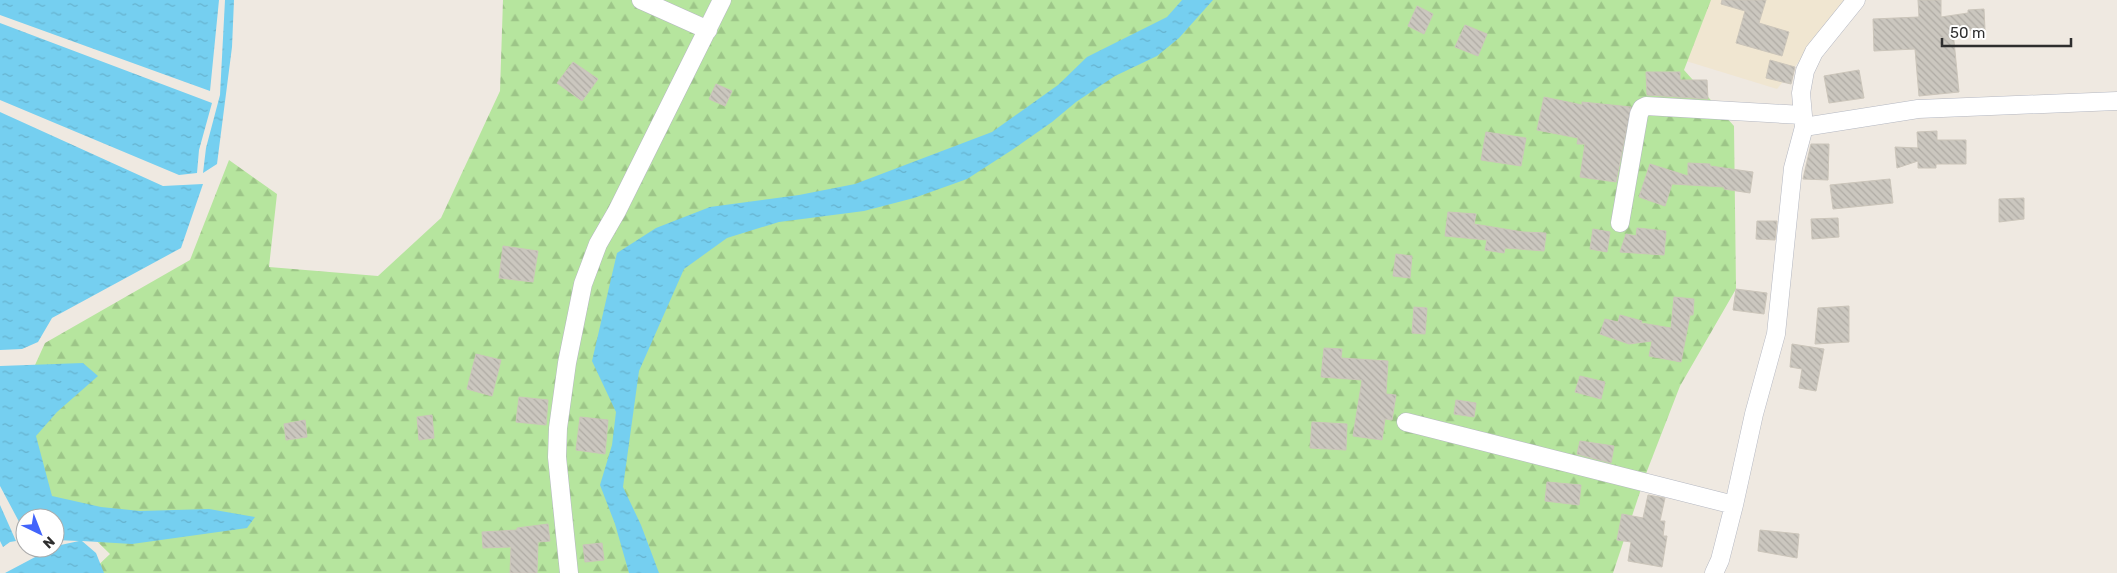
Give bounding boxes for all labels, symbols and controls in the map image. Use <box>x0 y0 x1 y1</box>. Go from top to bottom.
scale bar <box>1942 15 2071 47</box>
text: 50 m <box>1950 24 1985 42</box>
north arrow <box>15 508 65 558</box>
text: N <box>39 532 58 552</box>

